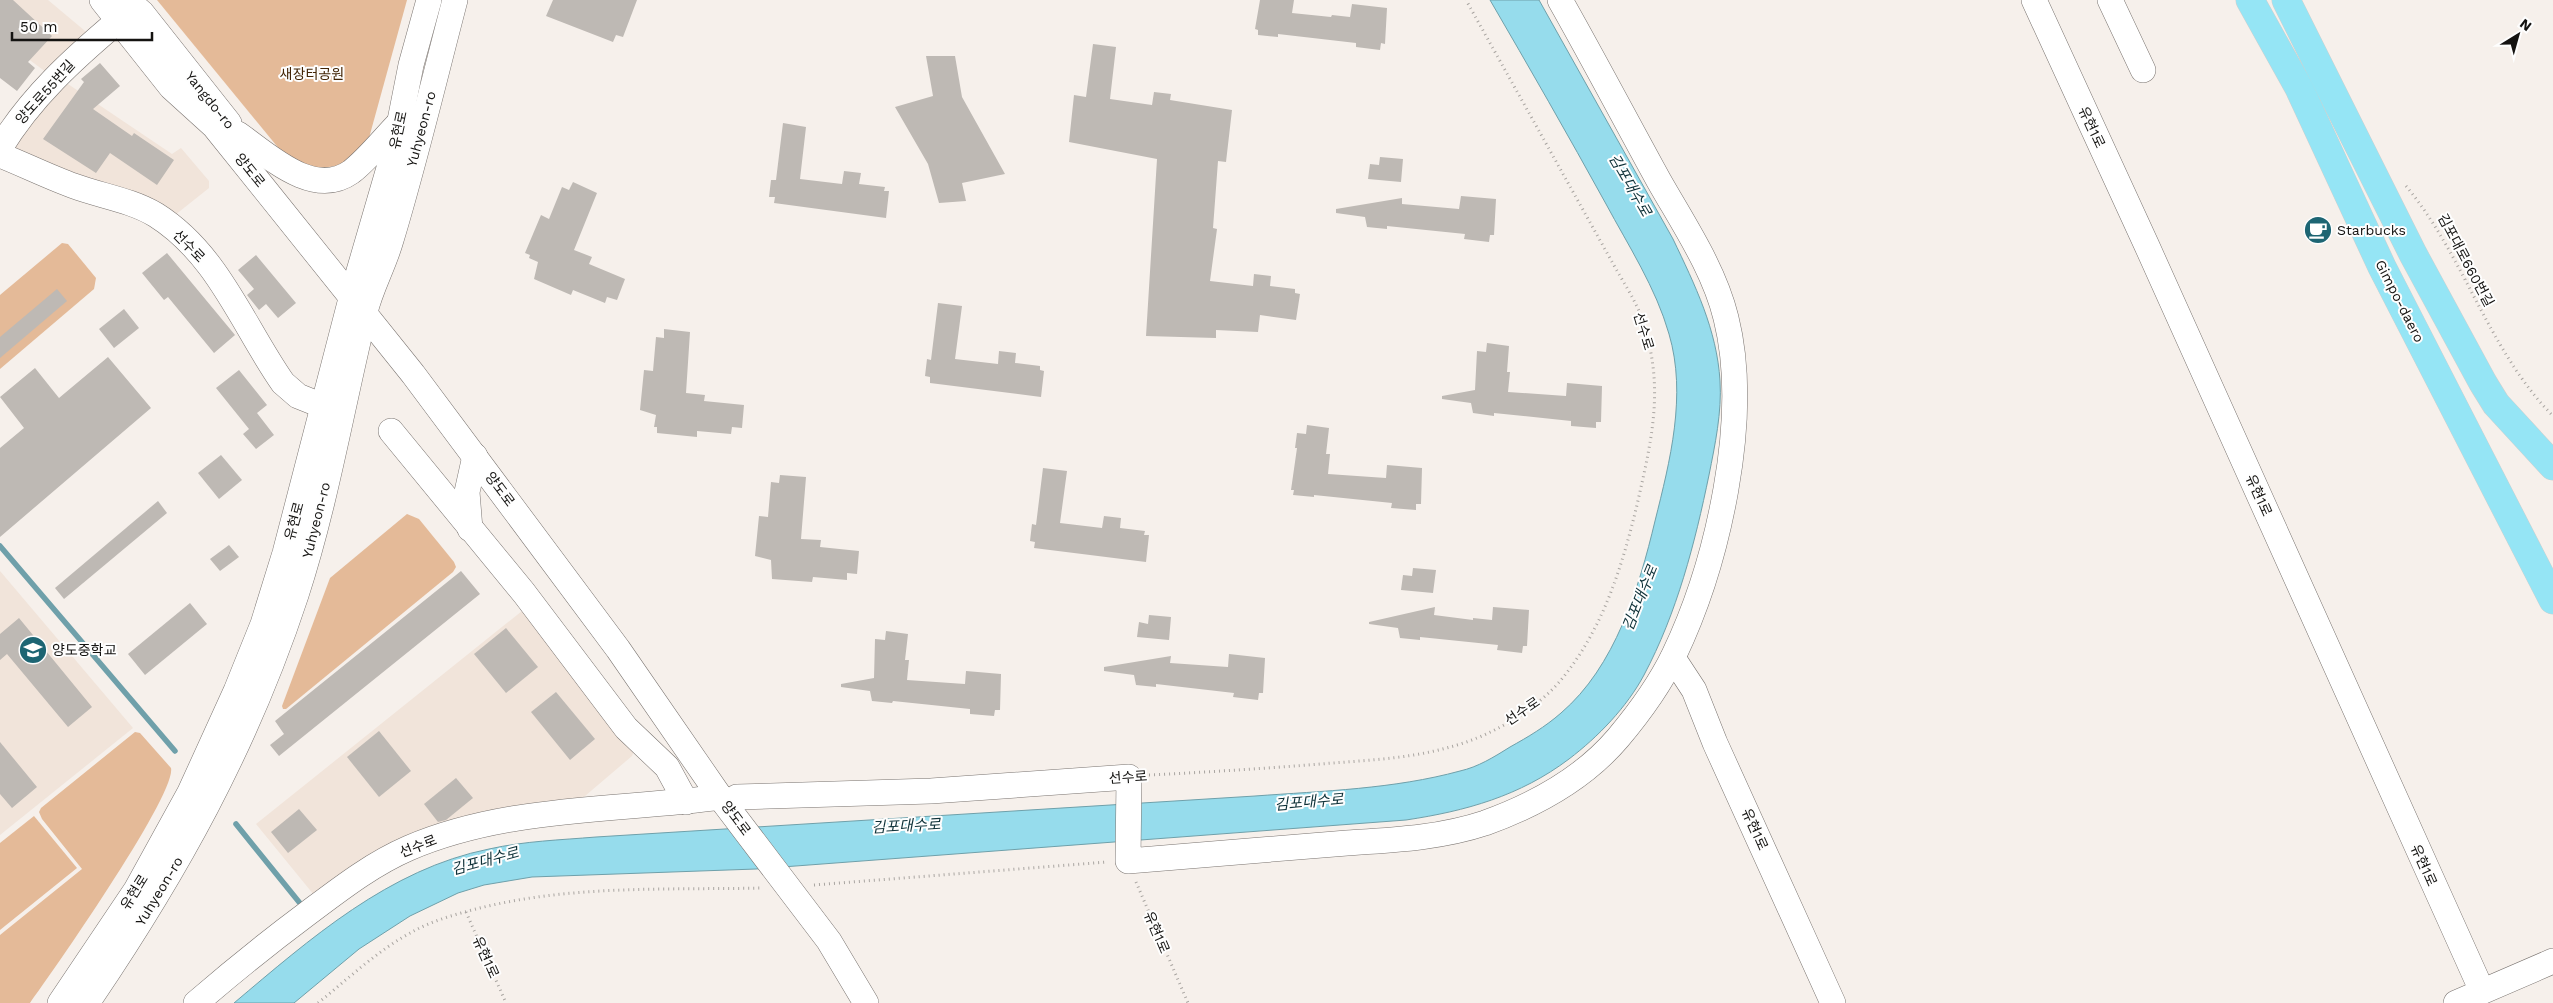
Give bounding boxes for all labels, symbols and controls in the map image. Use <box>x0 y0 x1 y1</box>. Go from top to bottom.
scale bar <box>12 10 152 42</box>
north arrow <box>2493 10 2543 60</box>
text: N <box>2517 15 2535 34</box>
text: 50 m <box>20 18 57 36</box>
street label: 양도로55번길 <box>12 57 78 127</box>
park label: 새장터공원 <box>280 66 344 82</box>
street label: Yangdo-ro <box>182 68 238 132</box>
street label: Yuhyeon-ro <box>403 89 439 169</box>
street label: 유현1로 <box>2075 104 2109 150</box>
street label: 유현로 <box>386 109 410 151</box>
street label: 양도로 <box>232 150 268 190</box>
water label: 김포대수로 <box>1605 151 1656 220</box>
street label: 김포대로660번길 <box>2435 211 2497 309</box>
cafe icon: Starbucks <box>2303 215 2333 245</box>
place label: Starbucks <box>2337 222 2406 238</box>
street label: 선수로 <box>170 227 208 266</box>
street label: Gimpo-daero <box>2372 257 2428 345</box>
street label: 선수로 <box>1631 310 1657 352</box>
street label: 양도로 <box>482 469 518 509</box>
street label: 유현1로 <box>2243 472 2275 519</box>
street label: Yuhyeon-ro <box>299 480 333 560</box>
street label: 유현로 <box>281 500 307 542</box>
water label: 김포대수로 <box>1619 562 1662 633</box>
school or university icon: 양도중학교 <box>18 635 48 665</box>
place label: 양도중학교 <box>52 642 117 658</box>
street label: 선수로 <box>1502 693 1543 728</box>
street label: 선수로 <box>1108 768 1148 786</box>
water label: 김포대수로 <box>1274 790 1345 814</box>
street label: 양도로 <box>718 798 754 838</box>
street label: 유현1로 <box>1739 806 1771 853</box>
water label: 김포대수로 <box>871 815 942 837</box>
street label: 선수로 <box>397 832 439 860</box>
street label: 유현1로 <box>2408 842 2440 889</box>
water label: 김포대수로 <box>449 843 522 879</box>
street label: Yuhyeon-ro <box>132 854 186 928</box>
street label: 유현로 <box>117 871 151 913</box>
street label: 유현1로 <box>1141 909 1173 956</box>
street label: 유현1로 <box>470 934 502 981</box>

